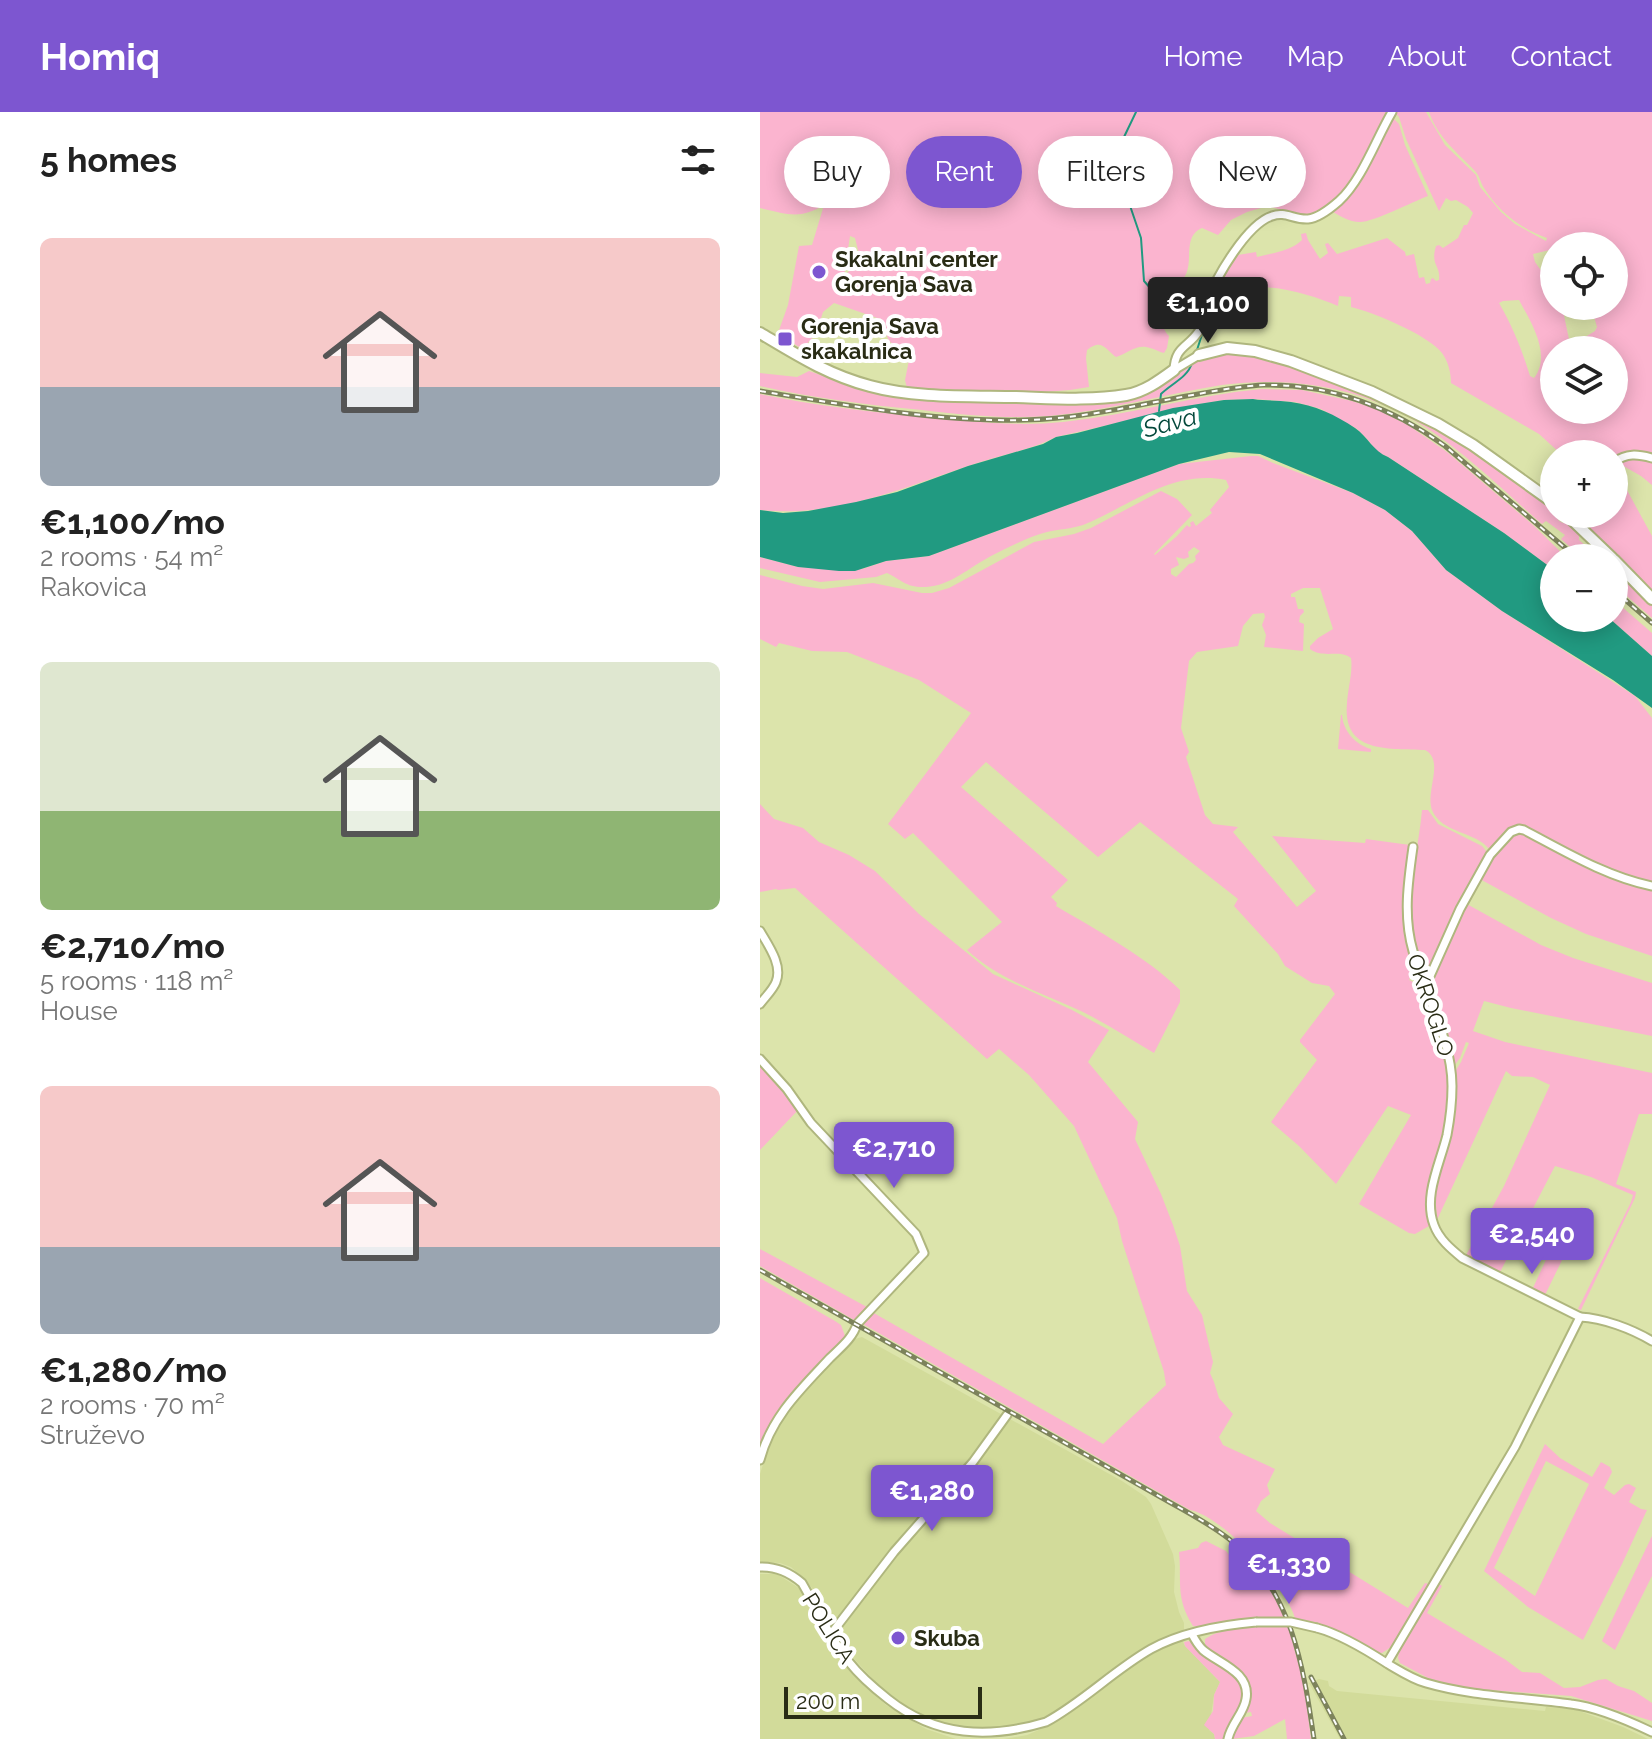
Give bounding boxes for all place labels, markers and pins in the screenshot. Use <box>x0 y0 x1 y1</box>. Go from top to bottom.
place label: Skakalni center Gorenja Sava <box>835 246 998 297</box>
marker: Skakalni center Gorenja Sava <box>810 263 828 281</box>
pin: €1,100 <box>1143 277 1273 345</box>
place label: Gorenja Sava skakalnica <box>801 313 939 364</box>
marker: Gorenja Sava skakalnica <box>776 330 794 348</box>
pin: €2,710 <box>829 1122 959 1190</box>
pin: €2,540 <box>1467 1208 1597 1276</box>
pin: €1,280 <box>867 1465 997 1533</box>
pin: €1,330 <box>1224 1538 1354 1606</box>
place label: Skuba <box>914 1625 980 1651</box>
marker: Skuba <box>889 1629 907 1647</box>

